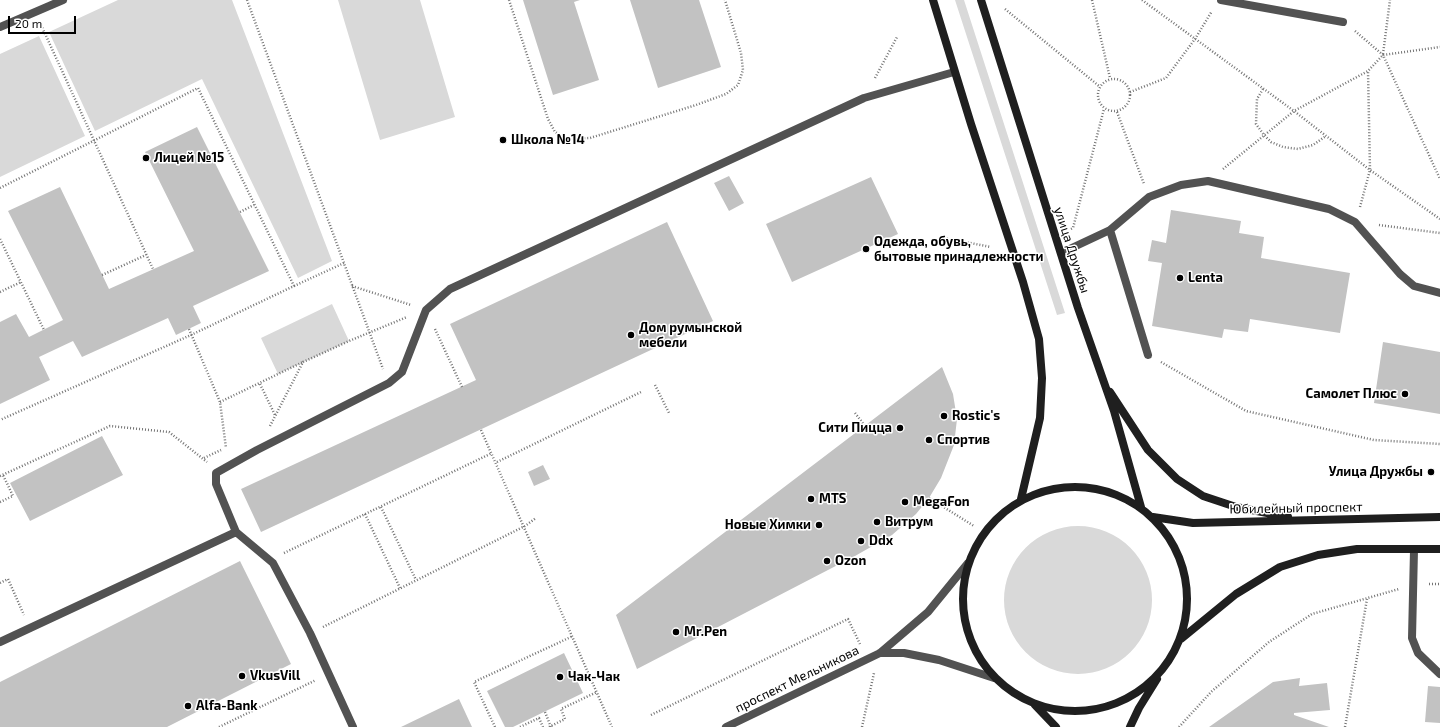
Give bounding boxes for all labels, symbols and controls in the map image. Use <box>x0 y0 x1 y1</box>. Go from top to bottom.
scale bar <box>10 8 78 34</box>
text: 20 m <box>15 16 42 30</box>
place label: Школа №14 <box>511 132 585 148</box>
marker: Школа №14 <box>498 135 508 145</box>
place label: Лицей №15 <box>154 150 224 166</box>
marker: Лицей №15 <box>141 153 151 163</box>
street label: улица Дружбы <box>1051 205 1093 295</box>
place label: Одежда, обувь, бытовые принадлежности <box>874 234 1044 265</box>
marker: Одежда, обувь, бытовые принадлежности <box>861 244 871 254</box>
place label: Lenta <box>1188 270 1223 286</box>
marker: Lenta <box>1175 273 1185 283</box>
place label: Дом румынской мебели <box>639 320 742 351</box>
marker: Дом румынской мебели <box>626 330 636 340</box>
place label: Самолет Плюс <box>1306 386 1397 402</box>
marker: Самолет Плюс <box>1400 389 1410 399</box>
place label: Rostic's <box>952 408 1000 424</box>
marker: Rostic's <box>939 411 949 421</box>
place label: Сити Пицца <box>818 420 892 436</box>
marker: Сити Пицца <box>895 423 905 433</box>
place label: Спортив <box>937 432 990 448</box>
marker: Спортив <box>924 435 934 445</box>
place label: Улица Дружбы <box>1329 464 1423 480</box>
marker: Улица Дружбы <box>1426 467 1436 477</box>
place label: MTS <box>819 491 846 507</box>
marker: MTS <box>806 494 816 504</box>
place label: MegaFon <box>913 494 970 510</box>
marker: MegaFon <box>900 497 910 507</box>
street label: Юбилейный проспект <box>1229 499 1363 517</box>
place label: Витрум <box>885 514 933 530</box>
place label: Новые Химки <box>725 517 811 533</box>
marker: Витрум <box>872 517 882 527</box>
marker: Новые Химки <box>814 520 824 530</box>
place label: Ddx <box>869 533 893 549</box>
marker: Ddx <box>856 536 866 546</box>
place label: Ozon <box>835 553 866 569</box>
marker: Ozon <box>822 556 832 566</box>
place label: Mr.Pen <box>684 624 727 640</box>
marker: Mr.Pen <box>671 627 681 637</box>
street label: проспект Мельникова <box>732 642 862 716</box>
place label: VkusVill <box>250 668 300 684</box>
place label: Чак-Чак <box>568 669 620 685</box>
marker: VkusVill <box>237 671 247 681</box>
marker: Чак-Чак <box>555 672 565 682</box>
place label: Alfa-Bank <box>196 698 257 714</box>
marker: Alfa-Bank <box>183 701 193 711</box>

